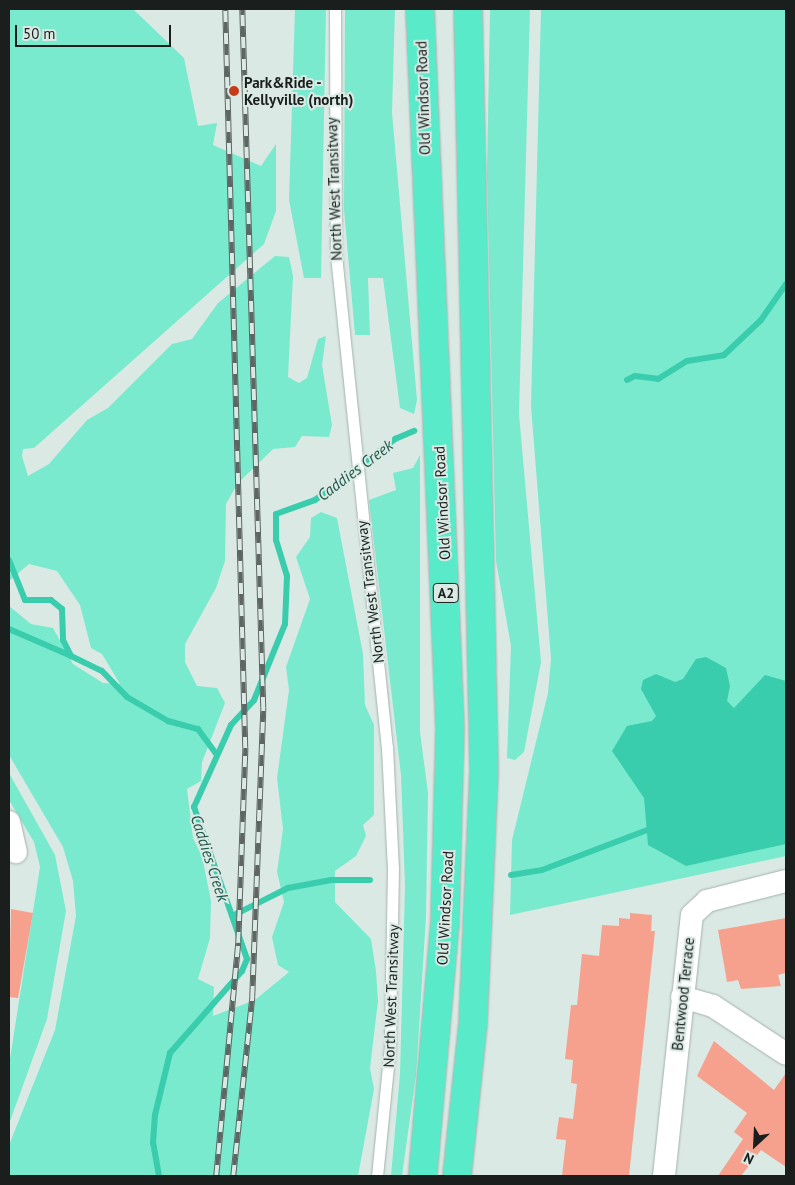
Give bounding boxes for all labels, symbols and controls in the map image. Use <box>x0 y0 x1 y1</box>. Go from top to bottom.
scale bar <box>18 15 174 47</box>
text: 50 m <box>23 24 56 43</box>
street label: Old Windsor Road <box>412 40 434 156</box>
place label: Park&Ride - Kellyville (north) <box>244 73 353 108</box>
marker: Park&Ride - Kellyville (north) <box>228 85 240 97</box>
street label: North West Transitway <box>322 117 346 261</box>
water label: Caddies Creek <box>313 435 397 505</box>
street label: Old Windsor Road <box>430 445 454 561</box>
street label: North West Transitway <box>352 519 388 665</box>
road number: A2 <box>432 582 460 604</box>
water label: Caddies Creek <box>187 812 233 904</box>
street label: Old Windsor Road <box>433 850 457 966</box>
street label: North West Transitway <box>379 924 403 1068</box>
street label: Bentwood Terrace <box>668 936 698 1052</box>
north arrow <box>730 1120 780 1170</box>
text: N <box>741 1148 757 1169</box>

